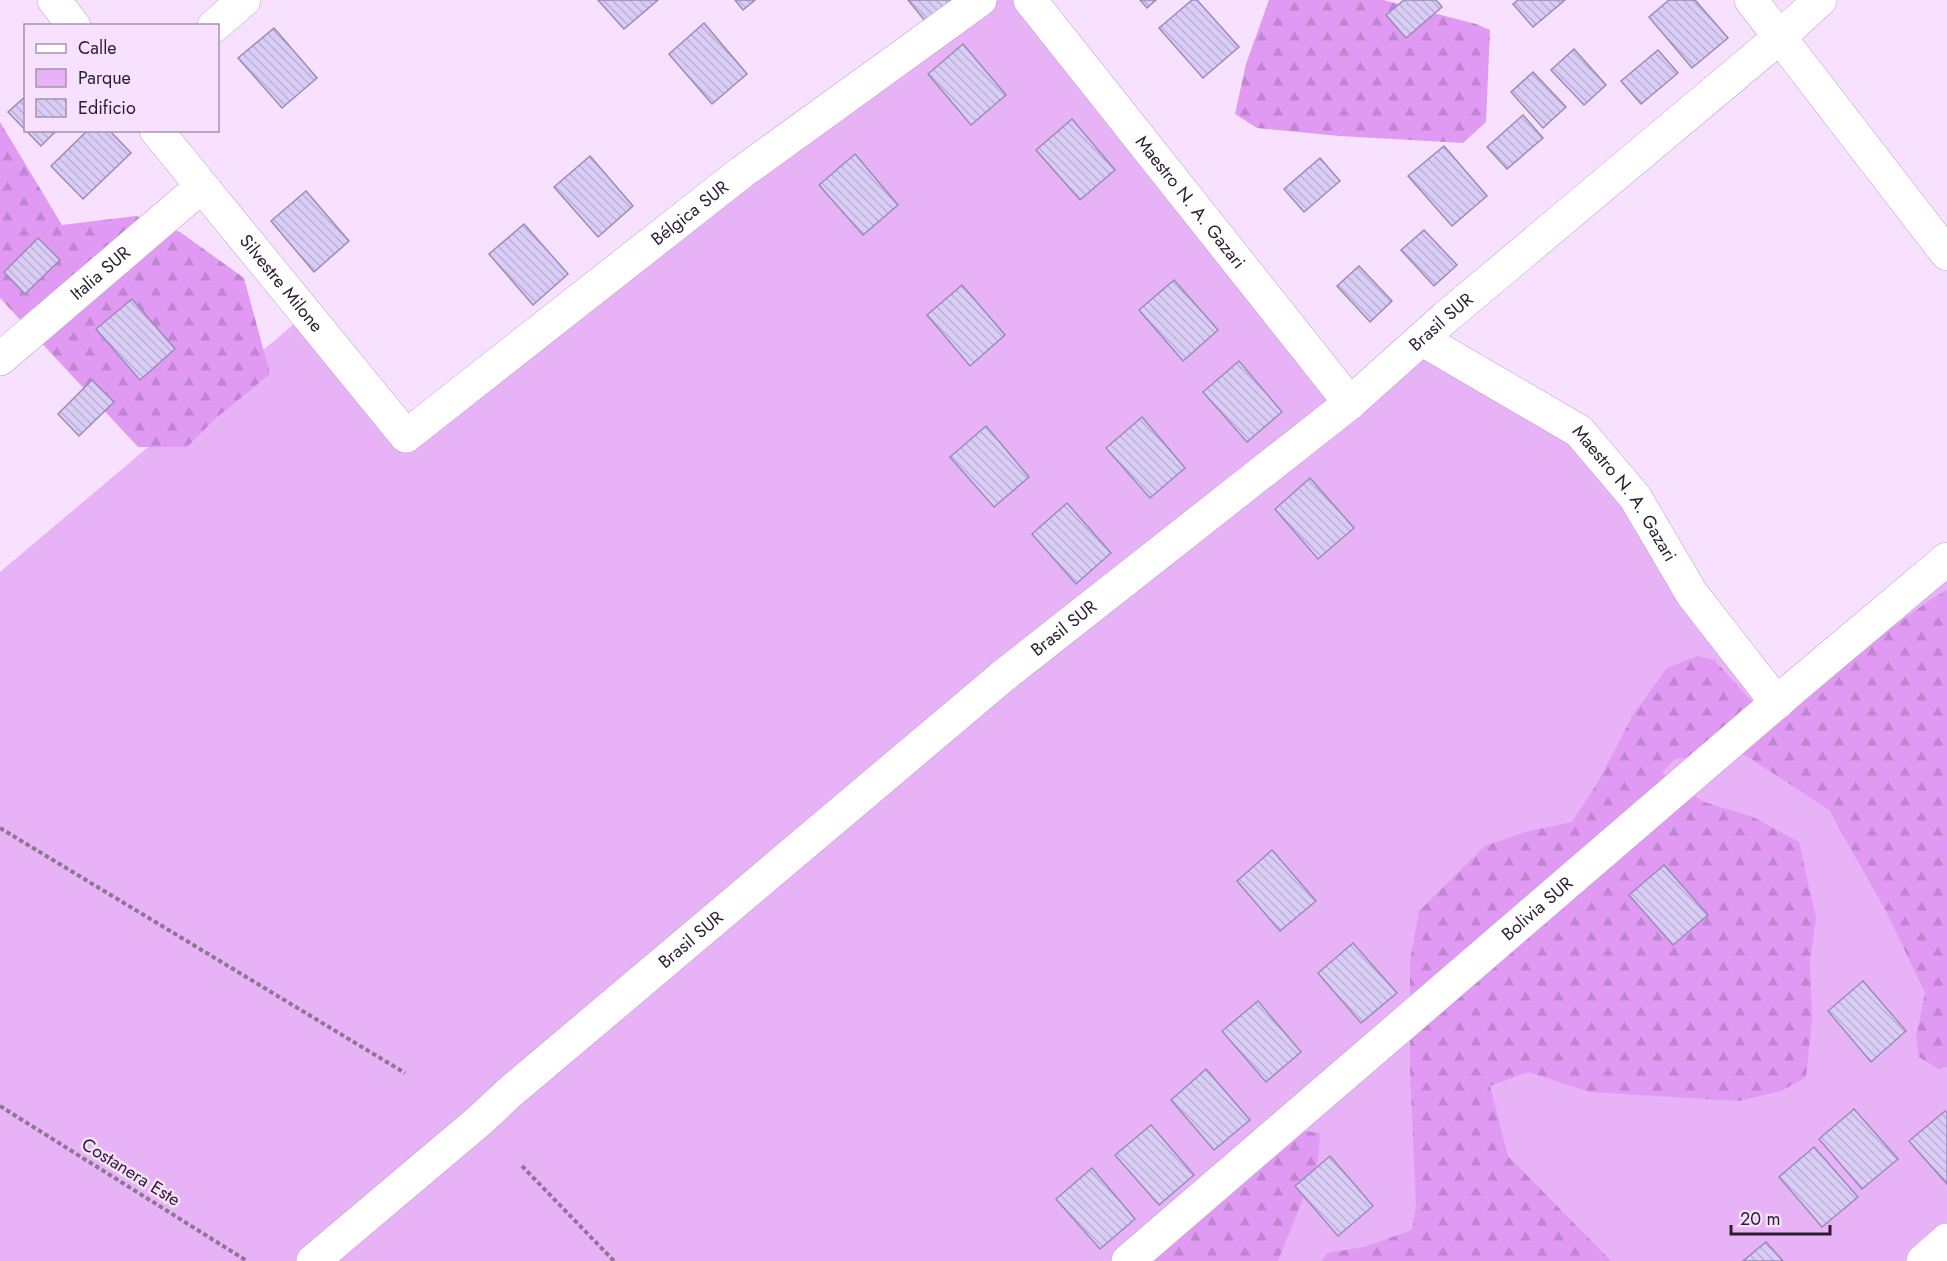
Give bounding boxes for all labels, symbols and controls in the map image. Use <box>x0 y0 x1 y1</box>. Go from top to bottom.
legend <box>24 24 219 132</box>
text: Calle <box>78 35 117 61</box>
text: Parque <box>78 65 131 91</box>
text: Edificio <box>78 95 136 121</box>
street label: Maestro N. A. Gazari <box>1129 130 1252 274</box>
street label: Bélgica SUR <box>645 174 734 252</box>
street label: Silvestre Milone <box>233 229 329 338</box>
street label: Italia SUR <box>65 240 136 306</box>
street label: Brasil SUR <box>1403 287 1479 357</box>
street label: Maestro N. A. Gazari <box>1566 419 1683 566</box>
street label: Brasil SUR <box>1025 594 1102 662</box>
street label: Bolivia SUR <box>1496 871 1579 947</box>
street label: Brasil SUR <box>653 905 729 975</box>
street label: Costanera Este <box>77 1131 185 1213</box>
scale bar <box>1731 1198 1830 1236</box>
text: 20 m <box>1740 1206 1780 1232</box>

